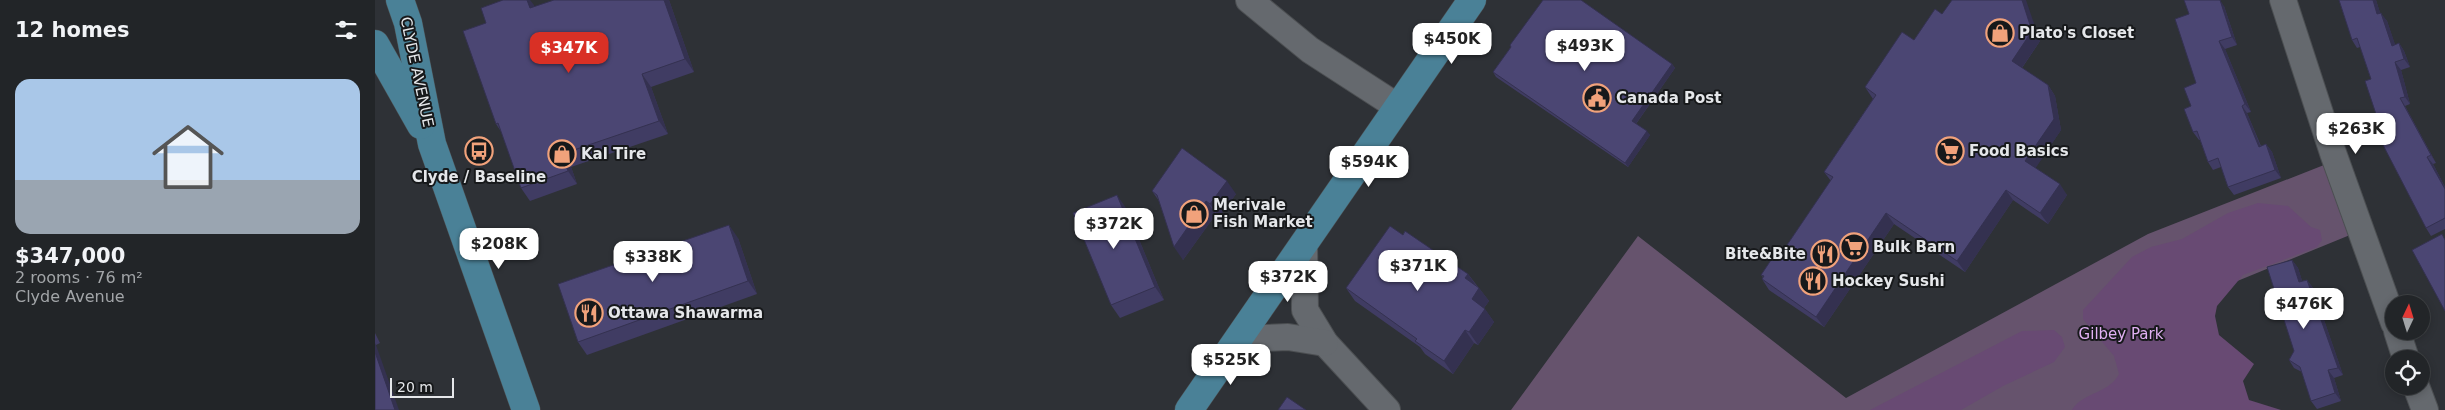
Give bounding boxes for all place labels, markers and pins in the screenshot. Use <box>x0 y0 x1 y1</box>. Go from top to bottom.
shop icon: Plato's Closet <box>1985 18 2015 48</box>
pin: $450K <box>1417 22 1487 65</box>
place label: Plato's Closet <box>2019 24 2134 42</box>
pin: $493K <box>1550 30 1620 72</box>
pin: $347K <box>534 32 604 74</box>
public building icon: Canada Post <box>1582 83 1612 113</box>
place label: Canada Post <box>1616 89 1721 107</box>
pin: $263K <box>2321 112 2391 155</box>
bus stop icon: Clyde / Baseline <box>464 136 494 166</box>
supermarket icon: Food Basics <box>1935 136 1965 166</box>
shop icon: Kal Tire <box>547 139 577 169</box>
place label: Food Basics <box>1969 142 2069 160</box>
place label: Kal Tire <box>581 145 646 163</box>
pin: $594K <box>1334 146 1404 188</box>
place label: Clyde / Baseline <box>412 168 546 186</box>
place label: Merivale Fish Market <box>1213 196 1313 231</box>
shop icon: Merivale Fish Market <box>1179 199 1209 229</box>
pin: $372K <box>1079 208 1149 250</box>
pin: $208K <box>464 228 534 270</box>
supermarket icon: Bulk Barn <box>1839 232 1869 262</box>
place label: Bulk Barn <box>1873 238 1955 256</box>
restaurant icon: Bite&Bite <box>1810 239 1840 269</box>
pin: $338K <box>618 240 688 283</box>
place label: Bite&Bite <box>1725 245 1806 263</box>
pin: $371K <box>1383 250 1453 292</box>
pin: $372K <box>1253 260 1323 303</box>
restaurant icon: Hockey Sushi <box>1798 266 1828 296</box>
place label: Hockey Sushi <box>1832 272 1945 290</box>
pin: $476K <box>2269 288 2339 330</box>
restaurant icon: Ottawa Shawarma <box>574 298 604 328</box>
place label: Ottawa Shawarma <box>608 304 763 322</box>
pin: $525K <box>1196 344 1266 386</box>

